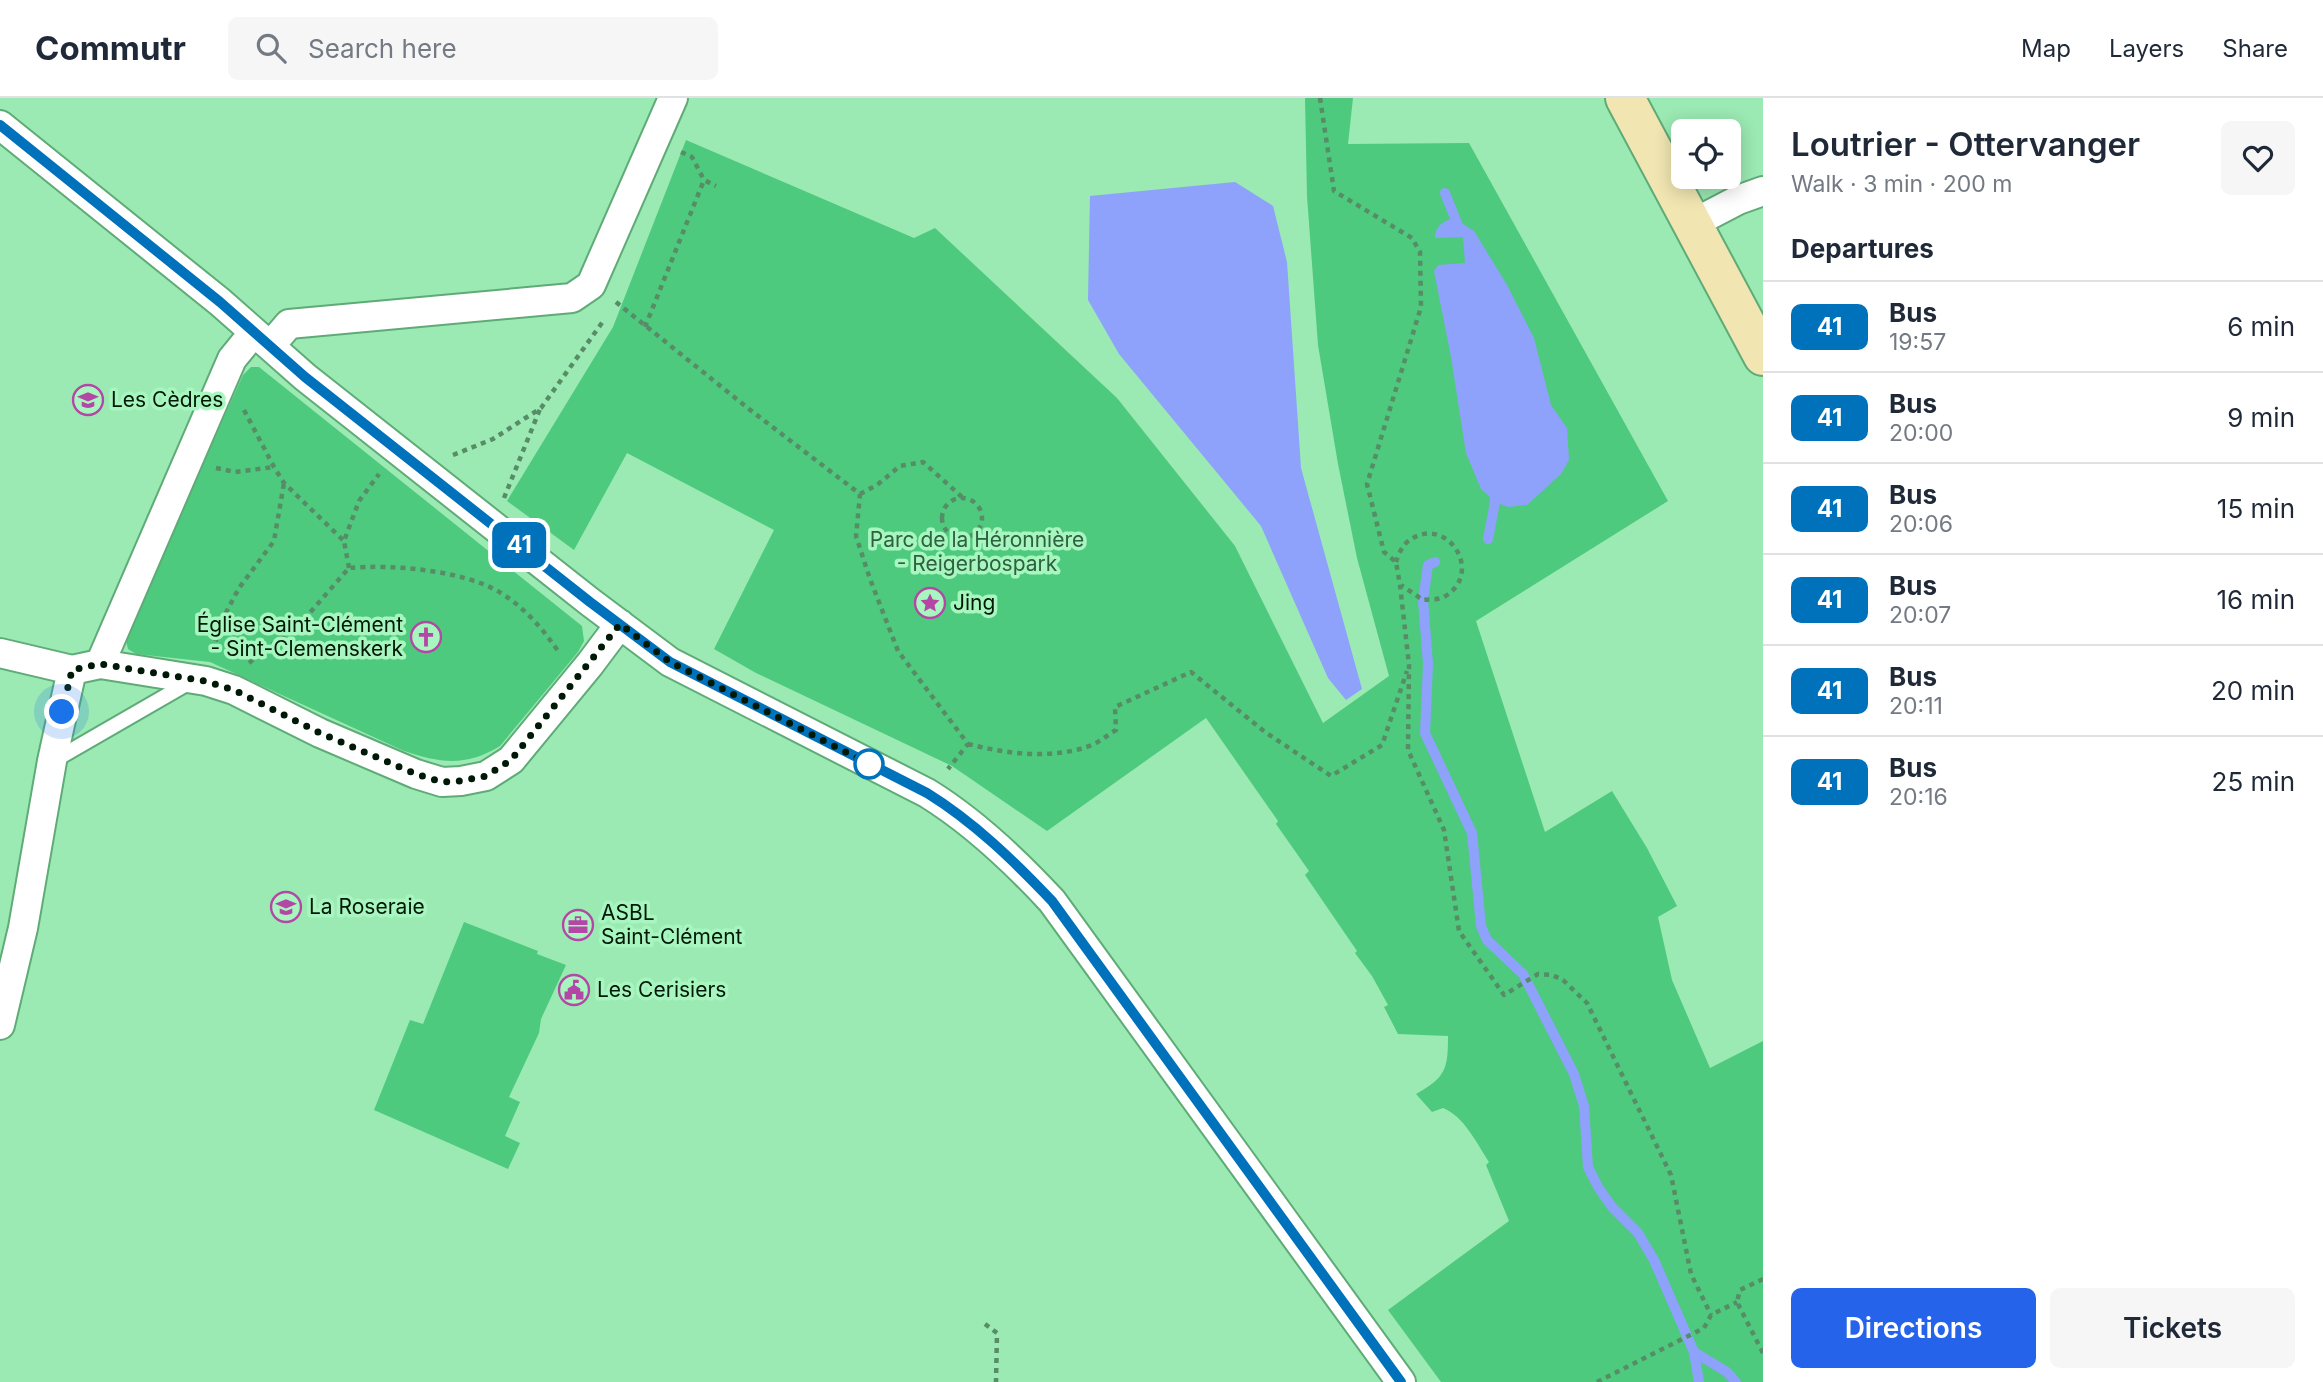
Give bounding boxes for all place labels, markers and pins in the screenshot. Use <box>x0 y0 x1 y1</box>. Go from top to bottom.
school or university icon: Les Cèdres <box>71 383 105 417</box>
place label: Les Cèdres <box>111 387 223 412</box>
place icon: Jing <box>913 586 947 620</box>
place label: Jing <box>953 590 995 615</box>
place label: Église Saint-Clément - Sint-Clemenskerk <box>197 611 403 661</box>
church icon: Église Saint-Clément - Sint-Clemenskerk <box>409 620 443 654</box>
unlabelled marker <box>854 749 884 779</box>
school or university icon: La Roseraie <box>269 890 303 924</box>
place label: La Roseraie <box>309 894 425 919</box>
place label: ASBL Saint-Clément <box>601 900 743 949</box>
office icon: ASBL Saint-Clément <box>561 908 595 942</box>
public building icon: Les Cerisiers <box>557 973 591 1007</box>
place label: Les Cerisiers <box>597 977 726 1002</box>

